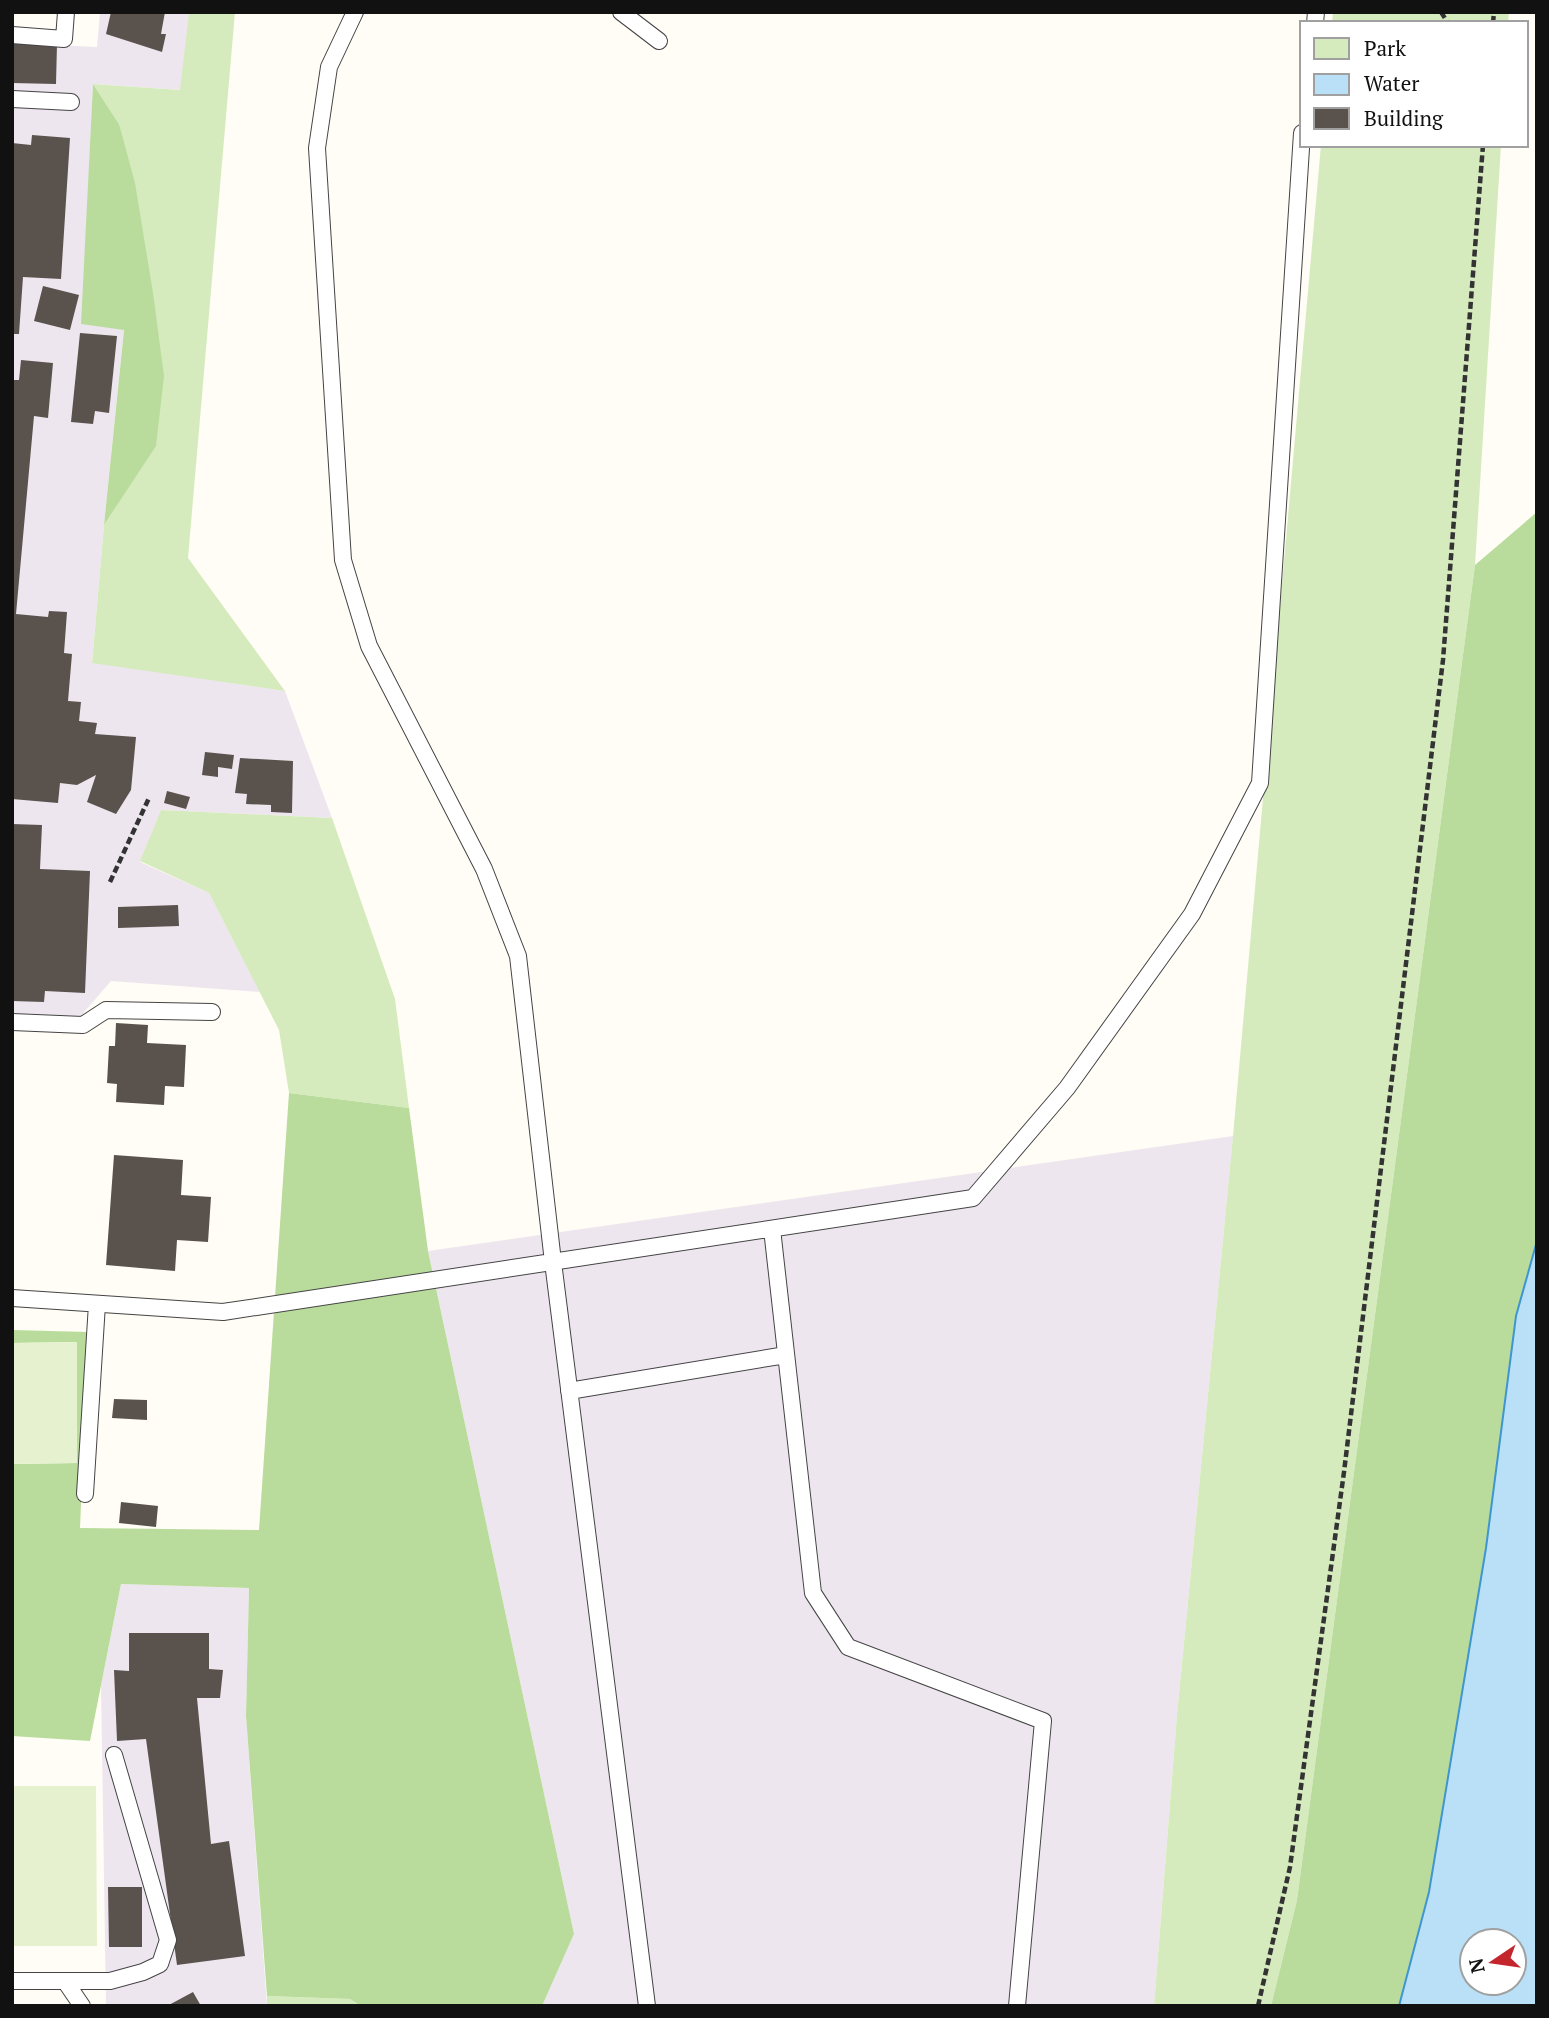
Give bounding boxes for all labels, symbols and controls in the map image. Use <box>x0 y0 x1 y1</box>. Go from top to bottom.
legend <box>1300 21 1528 147</box>
text: Park <box>1364 34 1406 62</box>
text: Water <box>1364 69 1419 97</box>
text: Building <box>1364 104 1444 132</box>
north arrow <box>1458 1927 1528 1997</box>
text: N <box>1462 1956 1490 1976</box>

